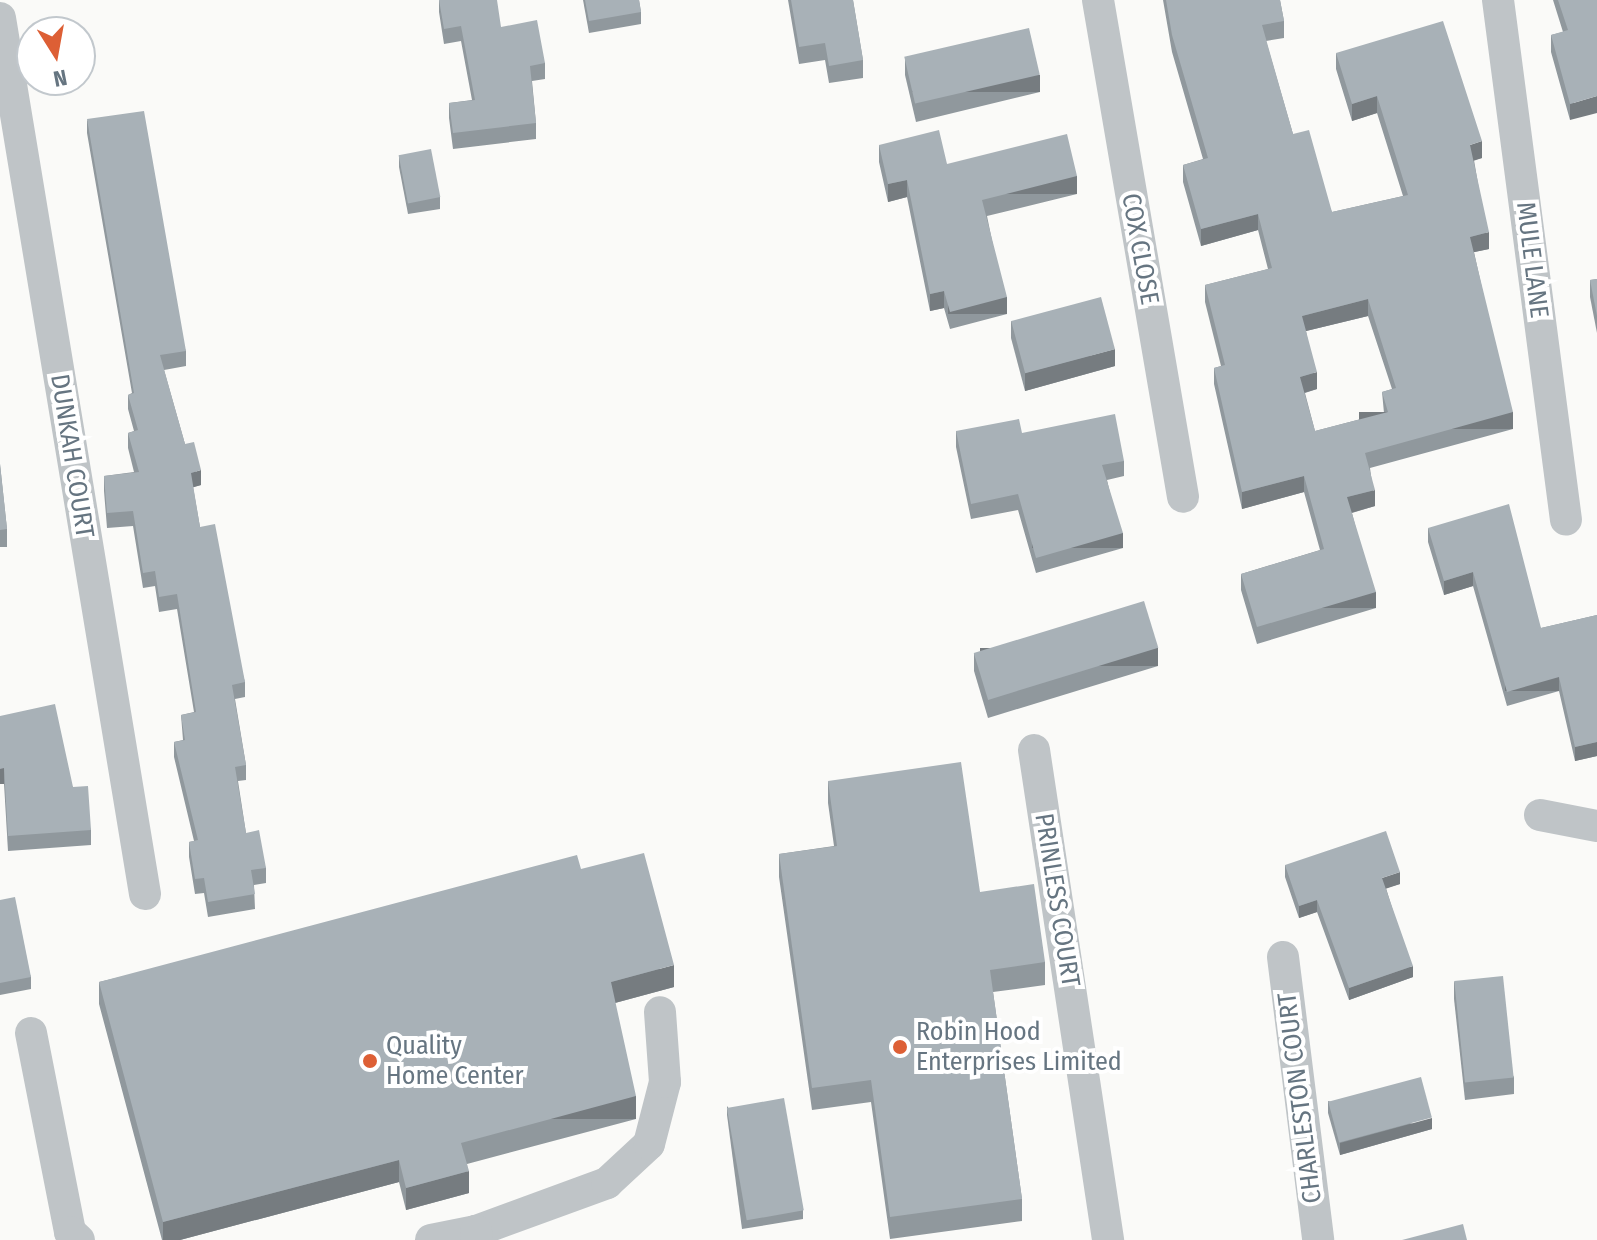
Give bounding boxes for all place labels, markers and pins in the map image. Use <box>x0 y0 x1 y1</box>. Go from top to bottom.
place label: Robin Hood Enterprises Limited <box>916 1016 1122 1078</box>
place label: Quality Home Center <box>386 1030 524 1092</box>
marker: Robin Hood Enterprises Limited <box>891 1038 909 1056</box>
marker: Quality Home Center <box>361 1052 379 1070</box>

